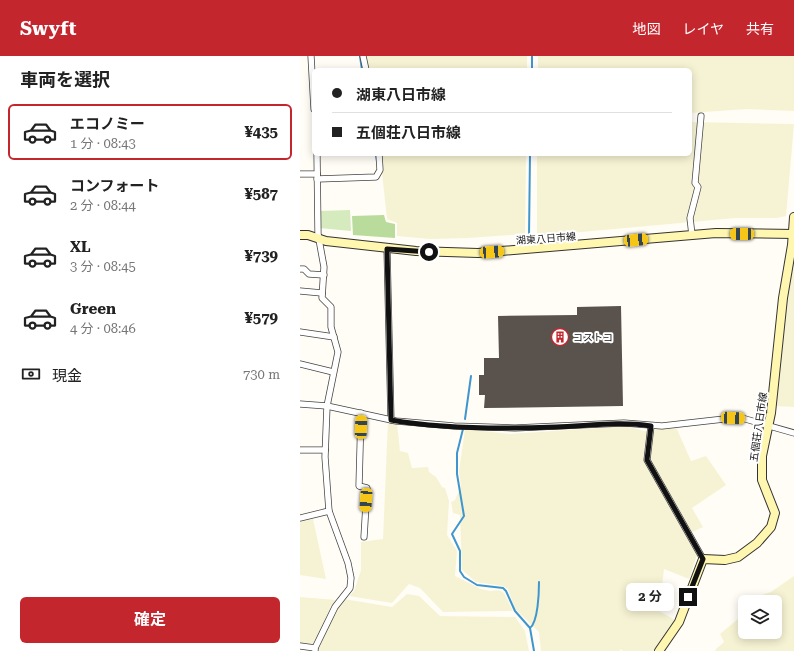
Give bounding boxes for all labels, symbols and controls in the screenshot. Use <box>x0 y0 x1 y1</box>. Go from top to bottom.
text: Swyft <box>20 17 76 40</box>
text: 地図 <box>632 21 660 37</box>
text: レイヤ <box>682 21 724 37</box>
text: 共有 <box>746 21 774 37</box>
text: 車両を選択 <box>20 69 110 90</box>
text: 湖東八日市線 <box>356 86 446 104</box>
icon: car <box>22 114 58 150</box>
text: エコノミー <box>70 115 145 133</box>
text: ¥435 <box>244 123 278 141</box>
text: 五個荘八日市線 <box>356 124 461 142</box>
text: 1 分 · 08:43 <box>70 136 136 151</box>
icon: car <box>22 176 58 212</box>
text: コンフォート <box>70 177 160 195</box>
text: ¥587 <box>244 185 278 203</box>
text: 2 分 · 08:44 <box>70 198 136 213</box>
car <box>730 228 754 240</box>
street label: 湖東八日市線 <box>516 231 576 246</box>
car <box>623 233 649 247</box>
icon: car <box>22 238 58 274</box>
text: XL <box>70 238 91 256</box>
route start <box>420 243 438 261</box>
car <box>480 245 504 259</box>
text: ¥739 <box>244 247 278 265</box>
text: 3 分 · 08:45 <box>70 259 136 274</box>
icon: car <box>22 300 58 336</box>
text: Green <box>70 300 116 318</box>
text: ¥579 <box>244 309 278 327</box>
text: 4 分 · 08:46 <box>70 321 136 336</box>
building icon: コストコ <box>550 327 570 347</box>
place label: コストコ <box>573 332 613 343</box>
icon: cash <box>20 363 42 385</box>
text: 現金 <box>52 367 82 385</box>
text: 730 m <box>243 367 280 382</box>
street label: 五個荘八日市線 <box>748 392 769 462</box>
car <box>721 412 745 424</box>
car <box>355 415 367 439</box>
car <box>359 488 373 512</box>
callout: 2 分 <box>626 583 674 611</box>
route end <box>679 588 697 606</box>
text: 2 分 <box>638 589 662 604</box>
map controls <box>738 595 782 639</box>
button: layers <box>738 595 782 639</box>
button: 確定 <box>20 597 280 643</box>

